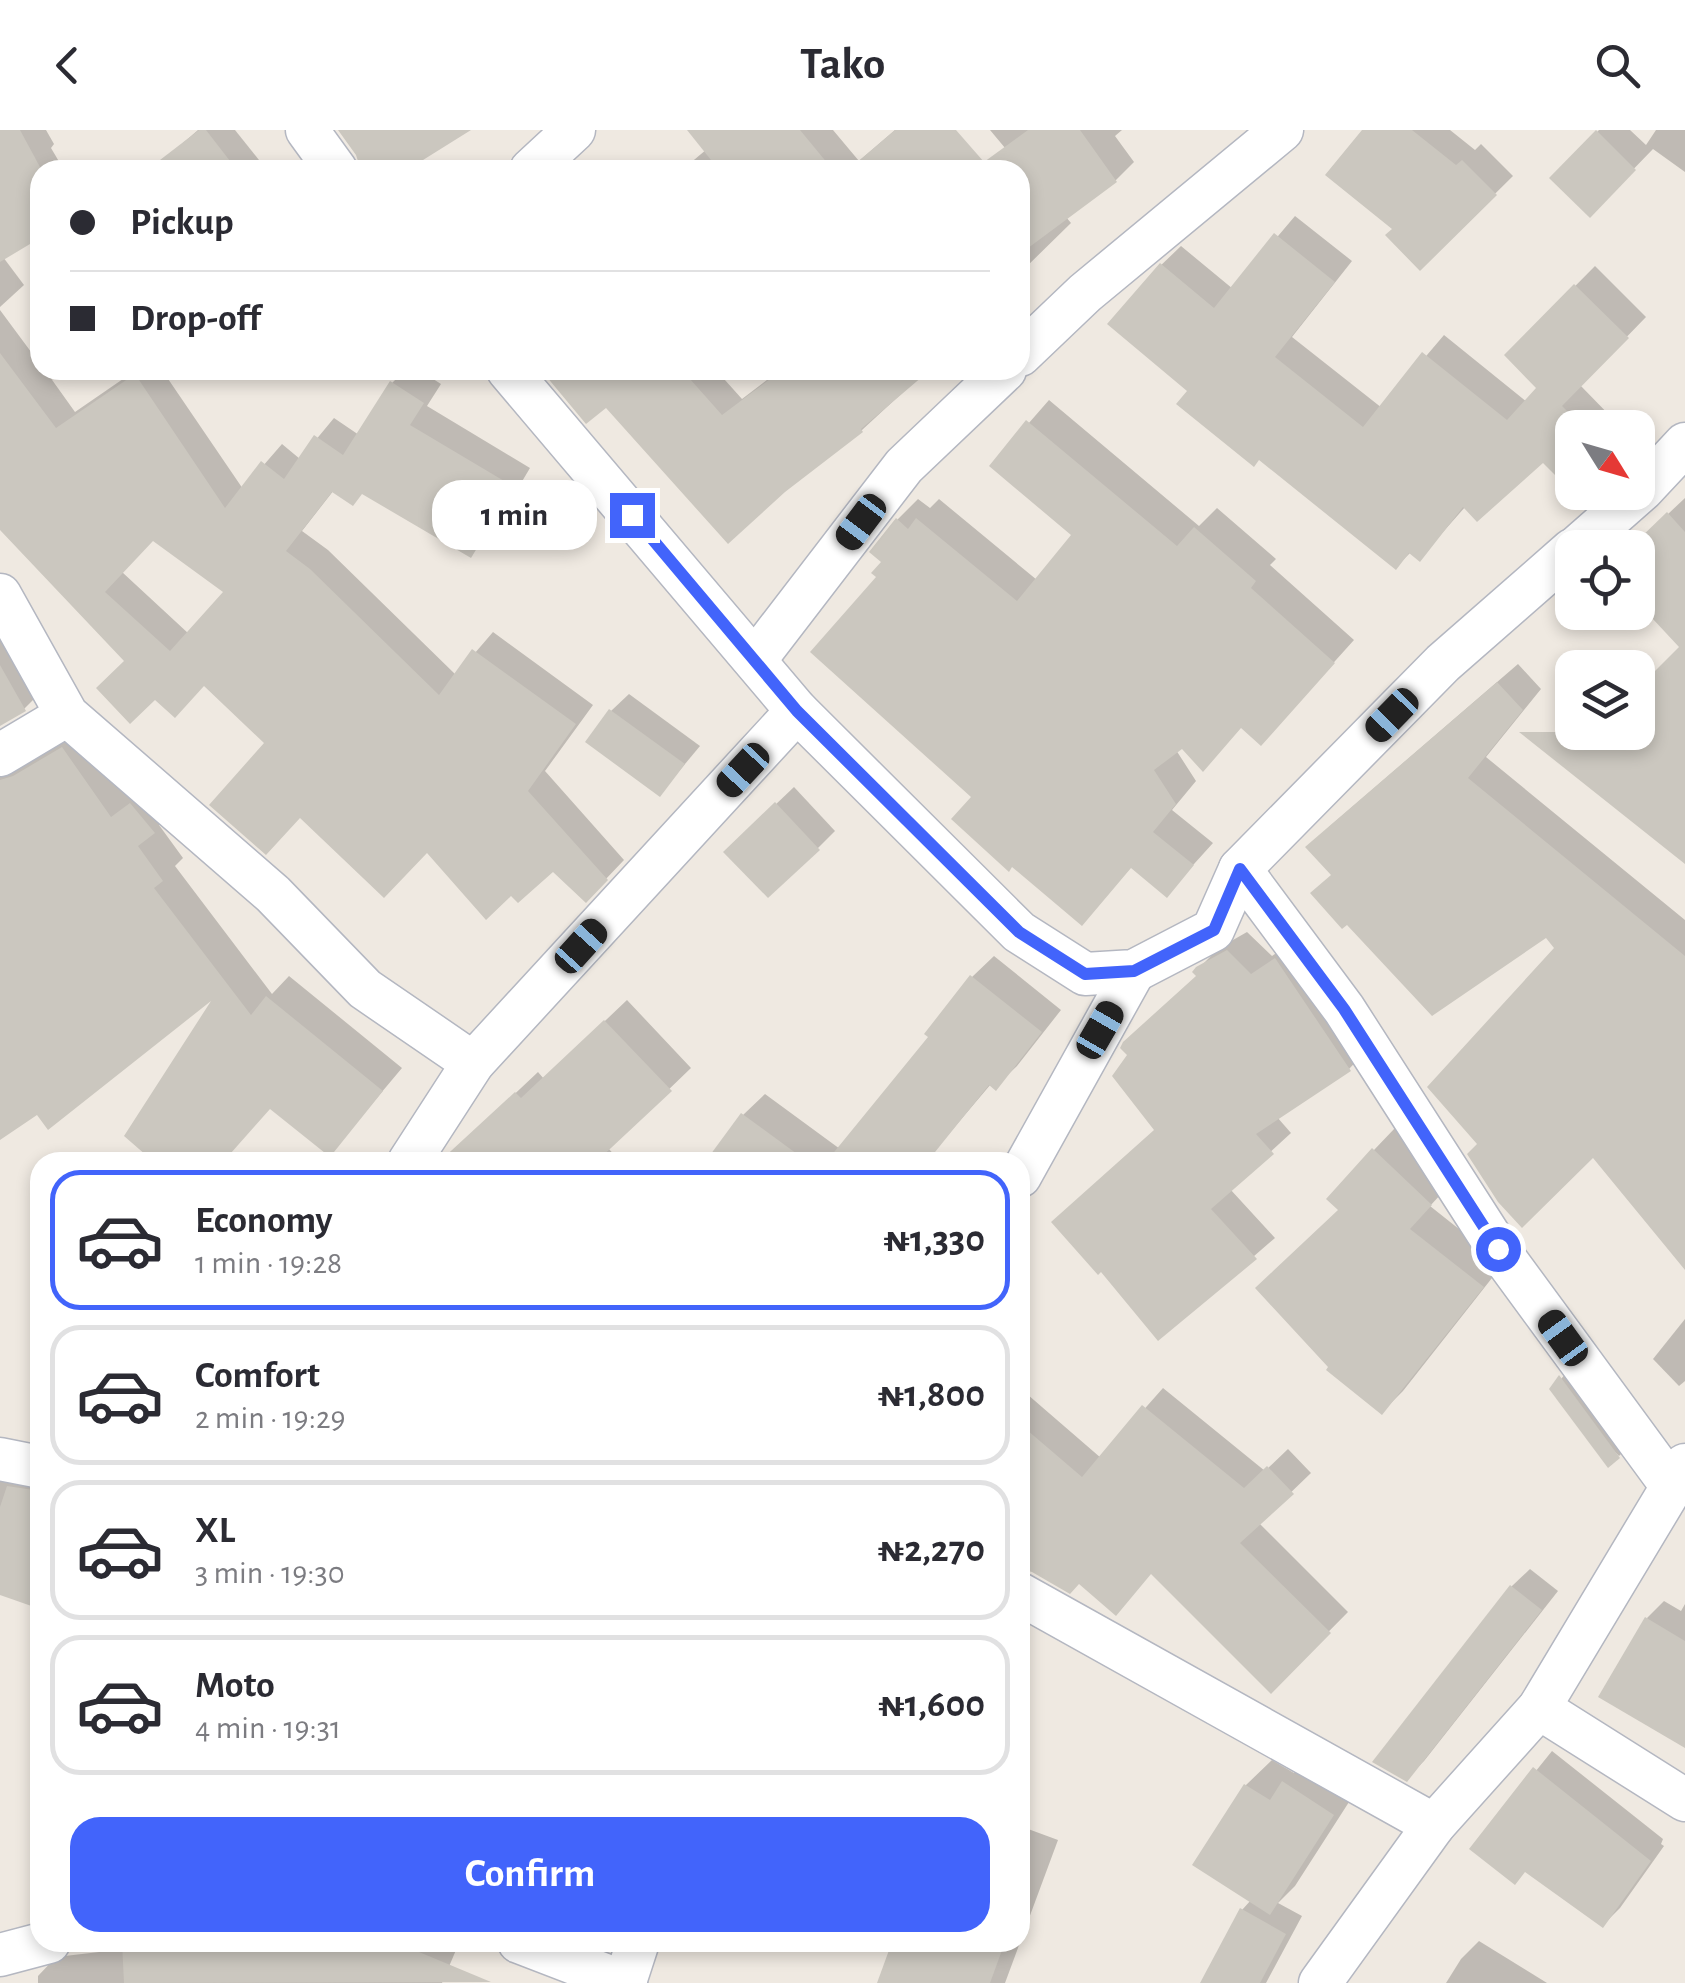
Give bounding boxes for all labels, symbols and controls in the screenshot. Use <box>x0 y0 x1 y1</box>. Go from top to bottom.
icon: back <box>40 38 95 93</box>
icon: search <box>1590 38 1645 93</box>
text: Tako <box>800 42 885 87</box>
text: Pickup <box>130 204 234 242</box>
text: Drop-off <box>130 300 261 338</box>
north arrow <box>1555 410 1655 510</box>
map controls <box>1555 410 1655 750</box>
callout: 1 min <box>432 480 597 550</box>
car <box>831 489 891 555</box>
route end <box>610 493 655 538</box>
text: 1 min <box>481 499 548 531</box>
button: locate <box>1555 530 1655 630</box>
button: layers <box>1555 650 1655 750</box>
car <box>1360 683 1424 747</box>
car <box>712 738 774 802</box>
car <box>550 914 612 978</box>
car <box>1072 997 1128 1063</box>
icon: car <box>75 1195 165 1285</box>
text: Economy <box>195 1202 333 1240</box>
text: ₦1,330 <box>883 1221 985 1259</box>
route start <box>1476 1227 1521 1272</box>
text: 1 min · 19:28 <box>195 1247 342 1279</box>
car <box>1533 1305 1593 1371</box>
icon: car <box>75 1350 165 1440</box>
text: Comfort <box>195 1357 320 1395</box>
text: ₦1,800 <box>877 1376 985 1414</box>
text: 2 min · 19:29 <box>195 1402 346 1434</box>
icon: car <box>75 1505 165 1595</box>
text: XL <box>195 1512 235 1550</box>
text: ₦2,270 <box>877 1531 985 1569</box>
text: 3 min · 19:30 <box>195 1557 345 1589</box>
icon: car <box>75 1660 165 1750</box>
text: Moto <box>195 1667 275 1705</box>
text: ₦1,600 <box>878 1686 985 1724</box>
text: 4 min · 19:31 <box>195 1712 341 1744</box>
button: Confirm <box>70 1817 990 1932</box>

